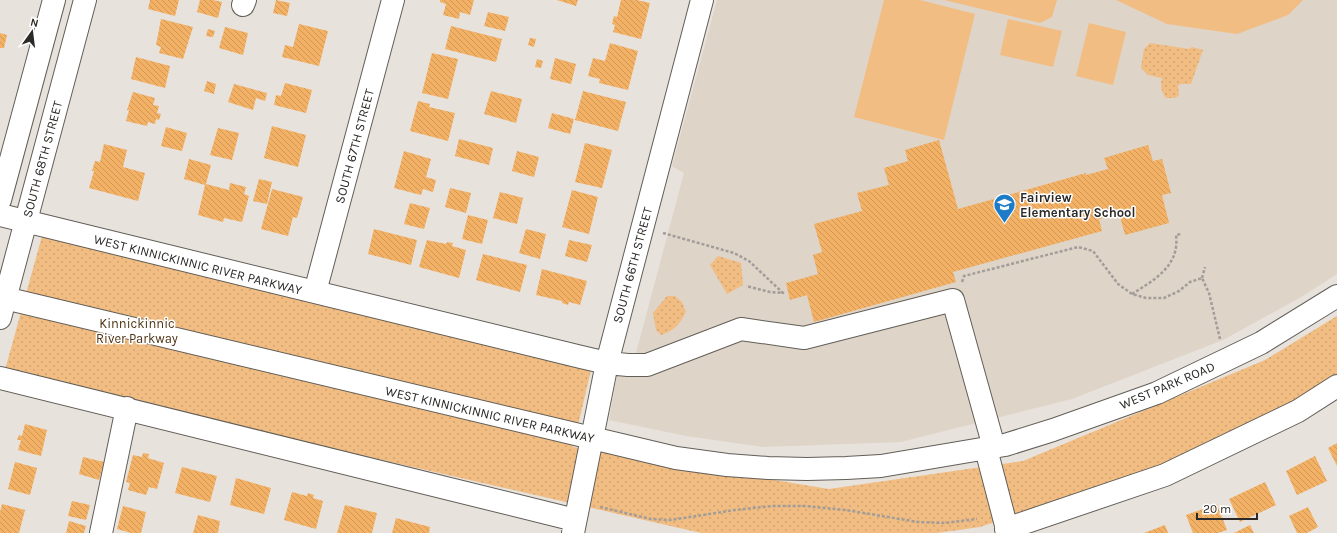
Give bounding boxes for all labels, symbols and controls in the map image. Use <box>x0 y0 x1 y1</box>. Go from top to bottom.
north arrow <box>12 12 52 52</box>
text: N <box>29 16 40 30</box>
street label: SOUTH 67TH STREET <box>332 87 377 205</box>
street label: SOUTH 68TH STREET <box>20 99 65 219</box>
place label: Fairview Elementary School <box>1020 190 1135 220</box>
school or university icon: Fairview Elementary School <box>991 191 1017 224</box>
street label: SOUTH 66TH STREET <box>610 205 655 325</box>
street label: WEST KINNICKINNIC RIVER PARKWAY <box>92 231 304 298</box>
park label: Kinnickinnic River Parkway <box>96 316 178 346</box>
street label: WEST PARK ROAD <box>1117 359 1217 412</box>
street label: WEST KINNICKINNIC RIVER PARKWAY <box>384 383 596 446</box>
scale bar <box>1197 495 1257 521</box>
text: 20 m <box>1203 502 1231 516</box>

